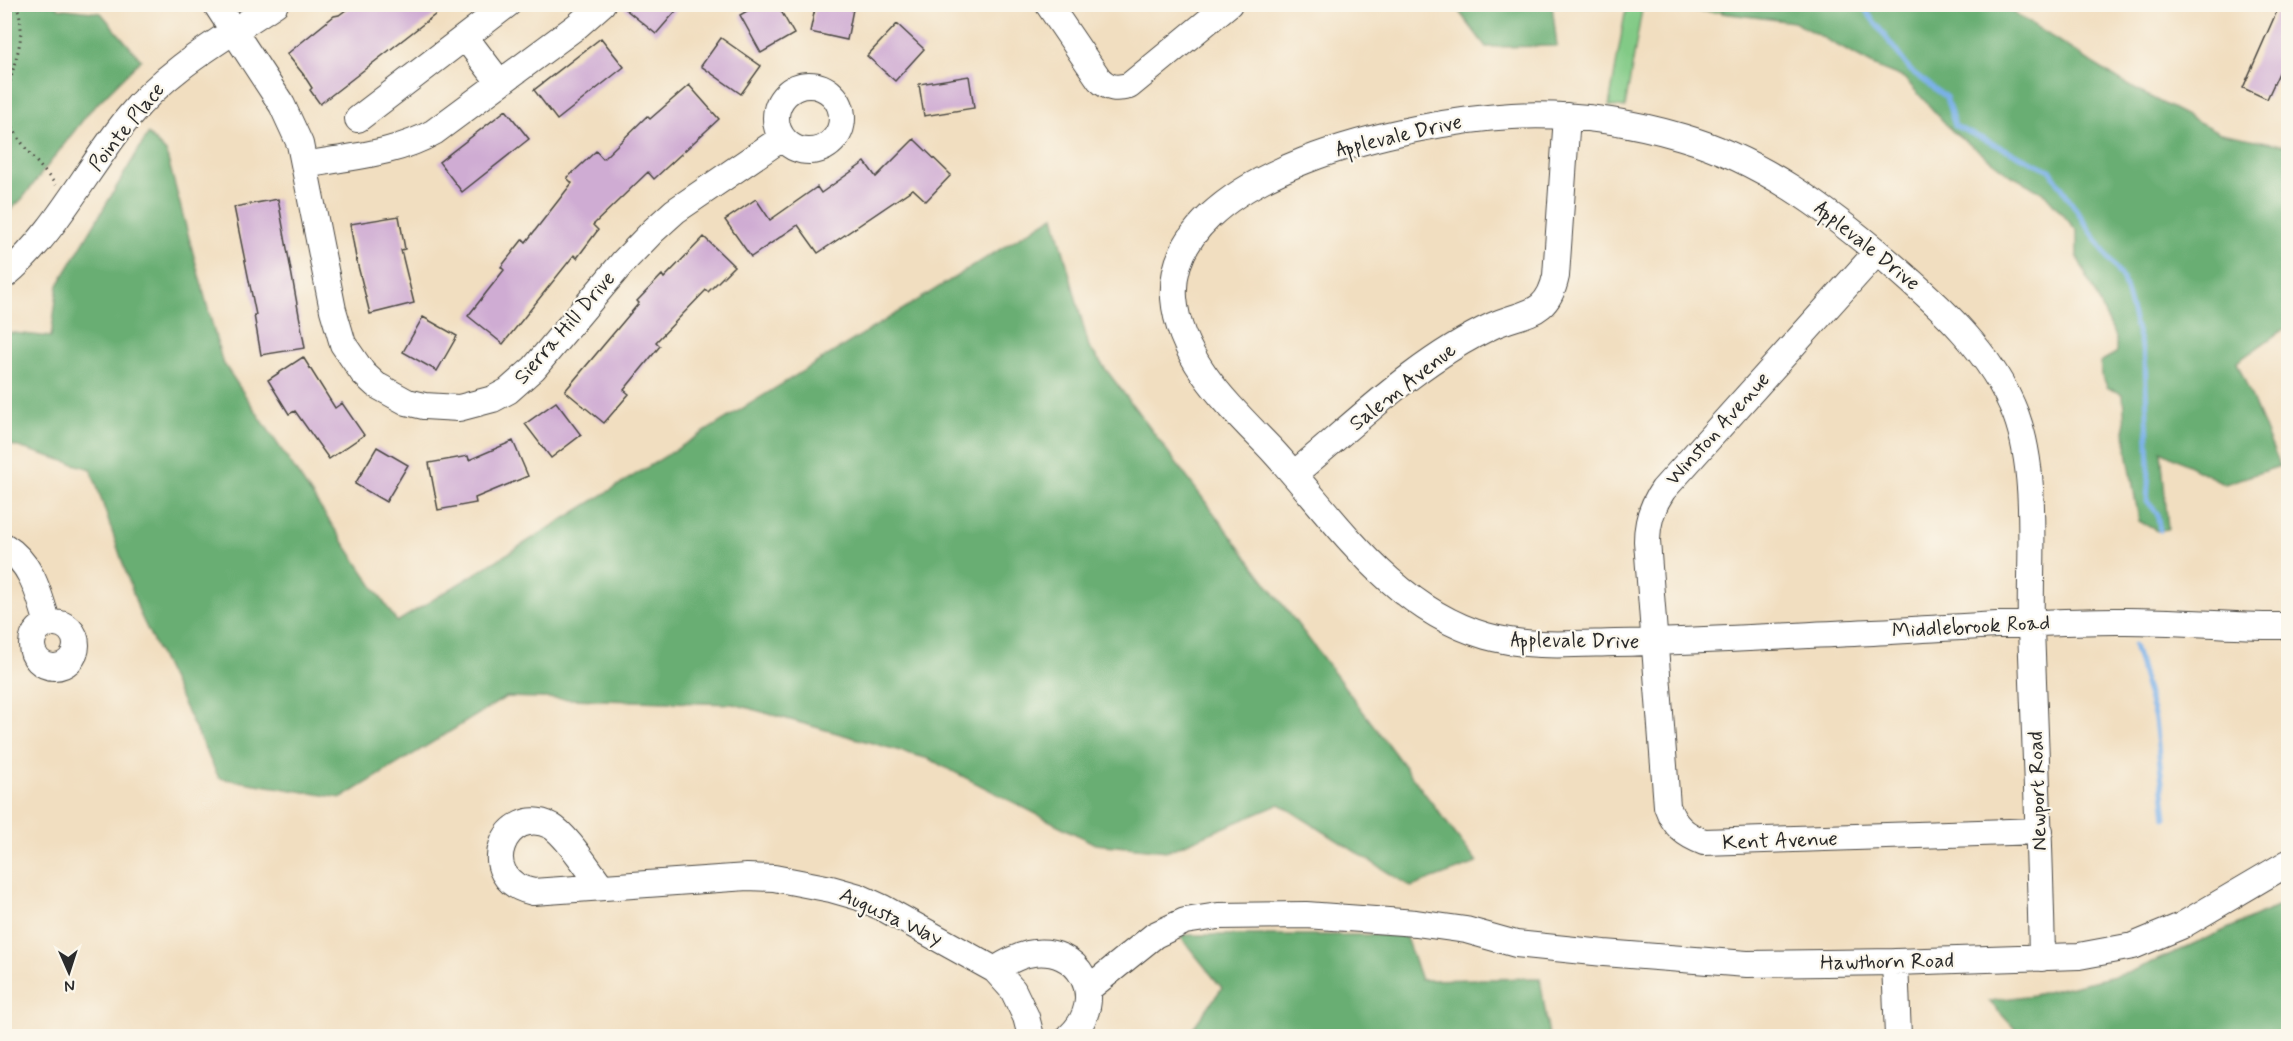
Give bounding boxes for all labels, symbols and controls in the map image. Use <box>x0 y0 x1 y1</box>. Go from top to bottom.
street label: Pointe Place <box>83 77 171 177</box>
street label: Applevale Drive <box>1333 108 1465 165</box>
street label: Applevale Drive <box>1808 195 1926 298</box>
street label: Sierra Hill Drive <box>508 265 622 391</box>
street label: Salem Avenue <box>1344 336 1462 438</box>
street label: Winston Avenue <box>1659 366 1777 492</box>
street label: Middlebrook Road <box>1891 609 2051 645</box>
street label: Applevale Drive <box>1510 626 1640 657</box>
street label: Newport Road <box>2022 731 2054 851</box>
street label: Kent Avenue <box>1722 825 1838 857</box>
street label: Augusta Way <box>835 881 947 953</box>
north arrow <box>39 942 99 1002</box>
street label: Hawthorn Road <box>1820 947 1954 977</box>
text: N <box>64 975 76 996</box>

